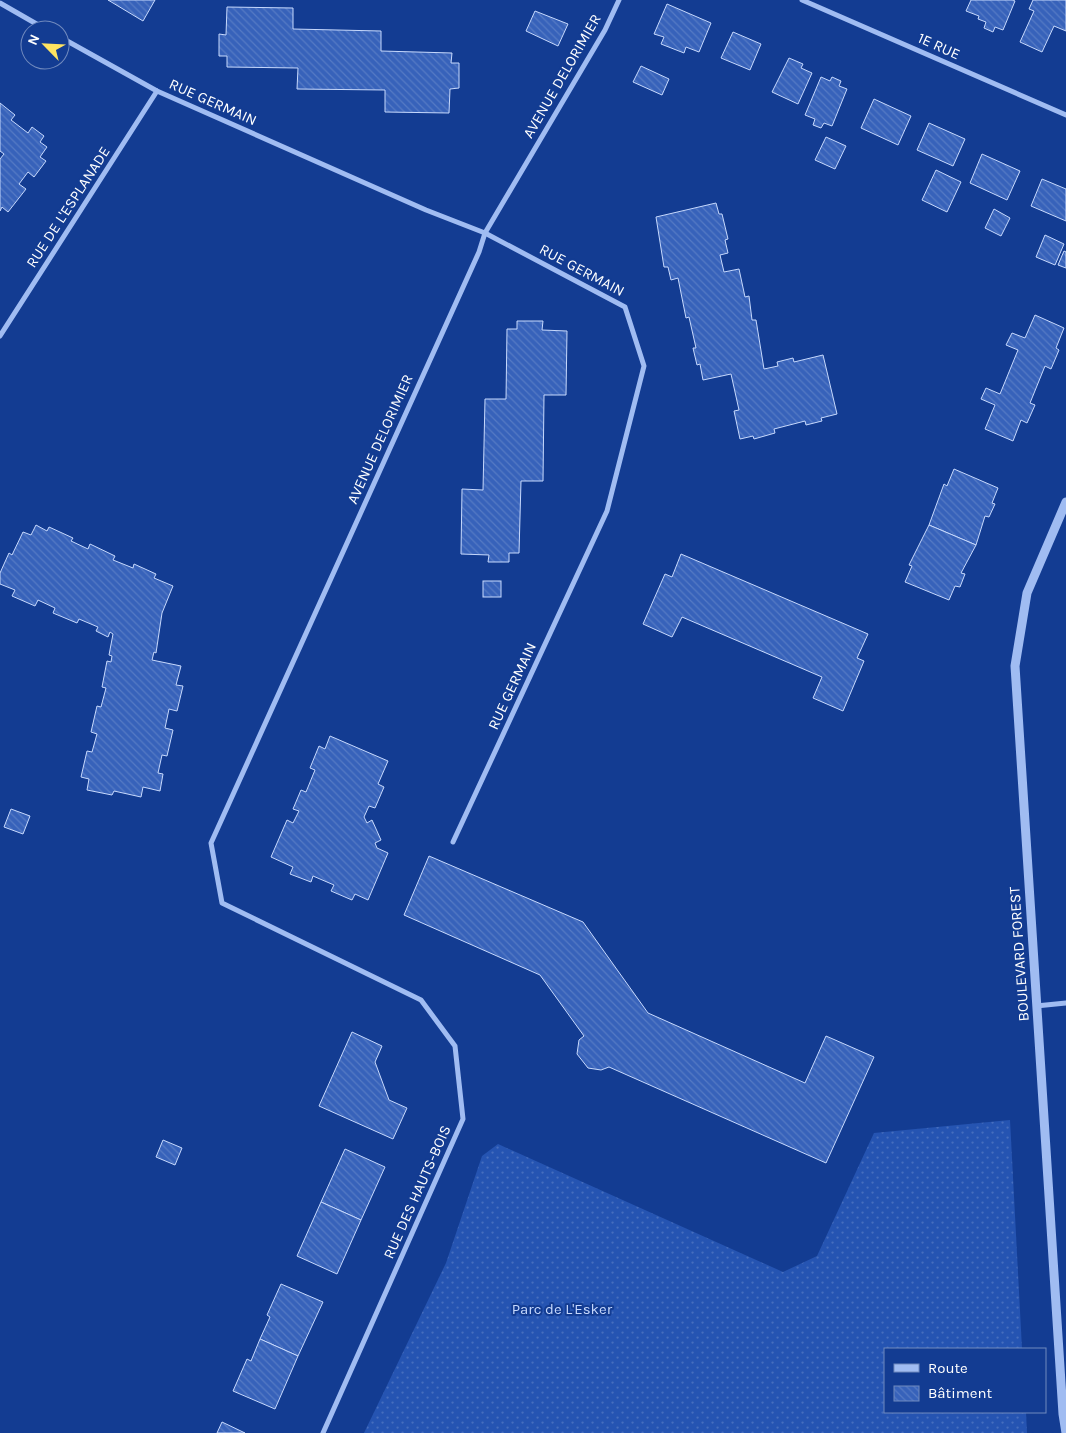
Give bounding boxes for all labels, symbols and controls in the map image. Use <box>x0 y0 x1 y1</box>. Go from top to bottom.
street label: AVENUE DELORIMIER <box>519 11 605 141</box>
north arrow <box>20 20 70 70</box>
street label: 1E RUE <box>915 29 963 63</box>
text: N <box>24 32 43 48</box>
street label: RUE GERMAIN <box>166 75 260 129</box>
street label: RUE DE L'ESPLANADE <box>22 143 114 271</box>
street label: RUE GERMAIN <box>536 240 628 300</box>
street label: AVENUE DELORIMIER <box>343 371 417 507</box>
street label: RUE GERMAIN <box>484 640 540 732</box>
street label: BOULEVARD FOREST <box>1005 885 1033 1022</box>
street label: RUE DES HAUTS-BOIS <box>379 1122 455 1262</box>
park label: Parc de L'Esker <box>512 1300 613 1318</box>
legend <box>884 1348 1046 1413</box>
text: Route <box>928 1359 968 1377</box>
text: Bâtiment <box>928 1384 992 1402</box>

